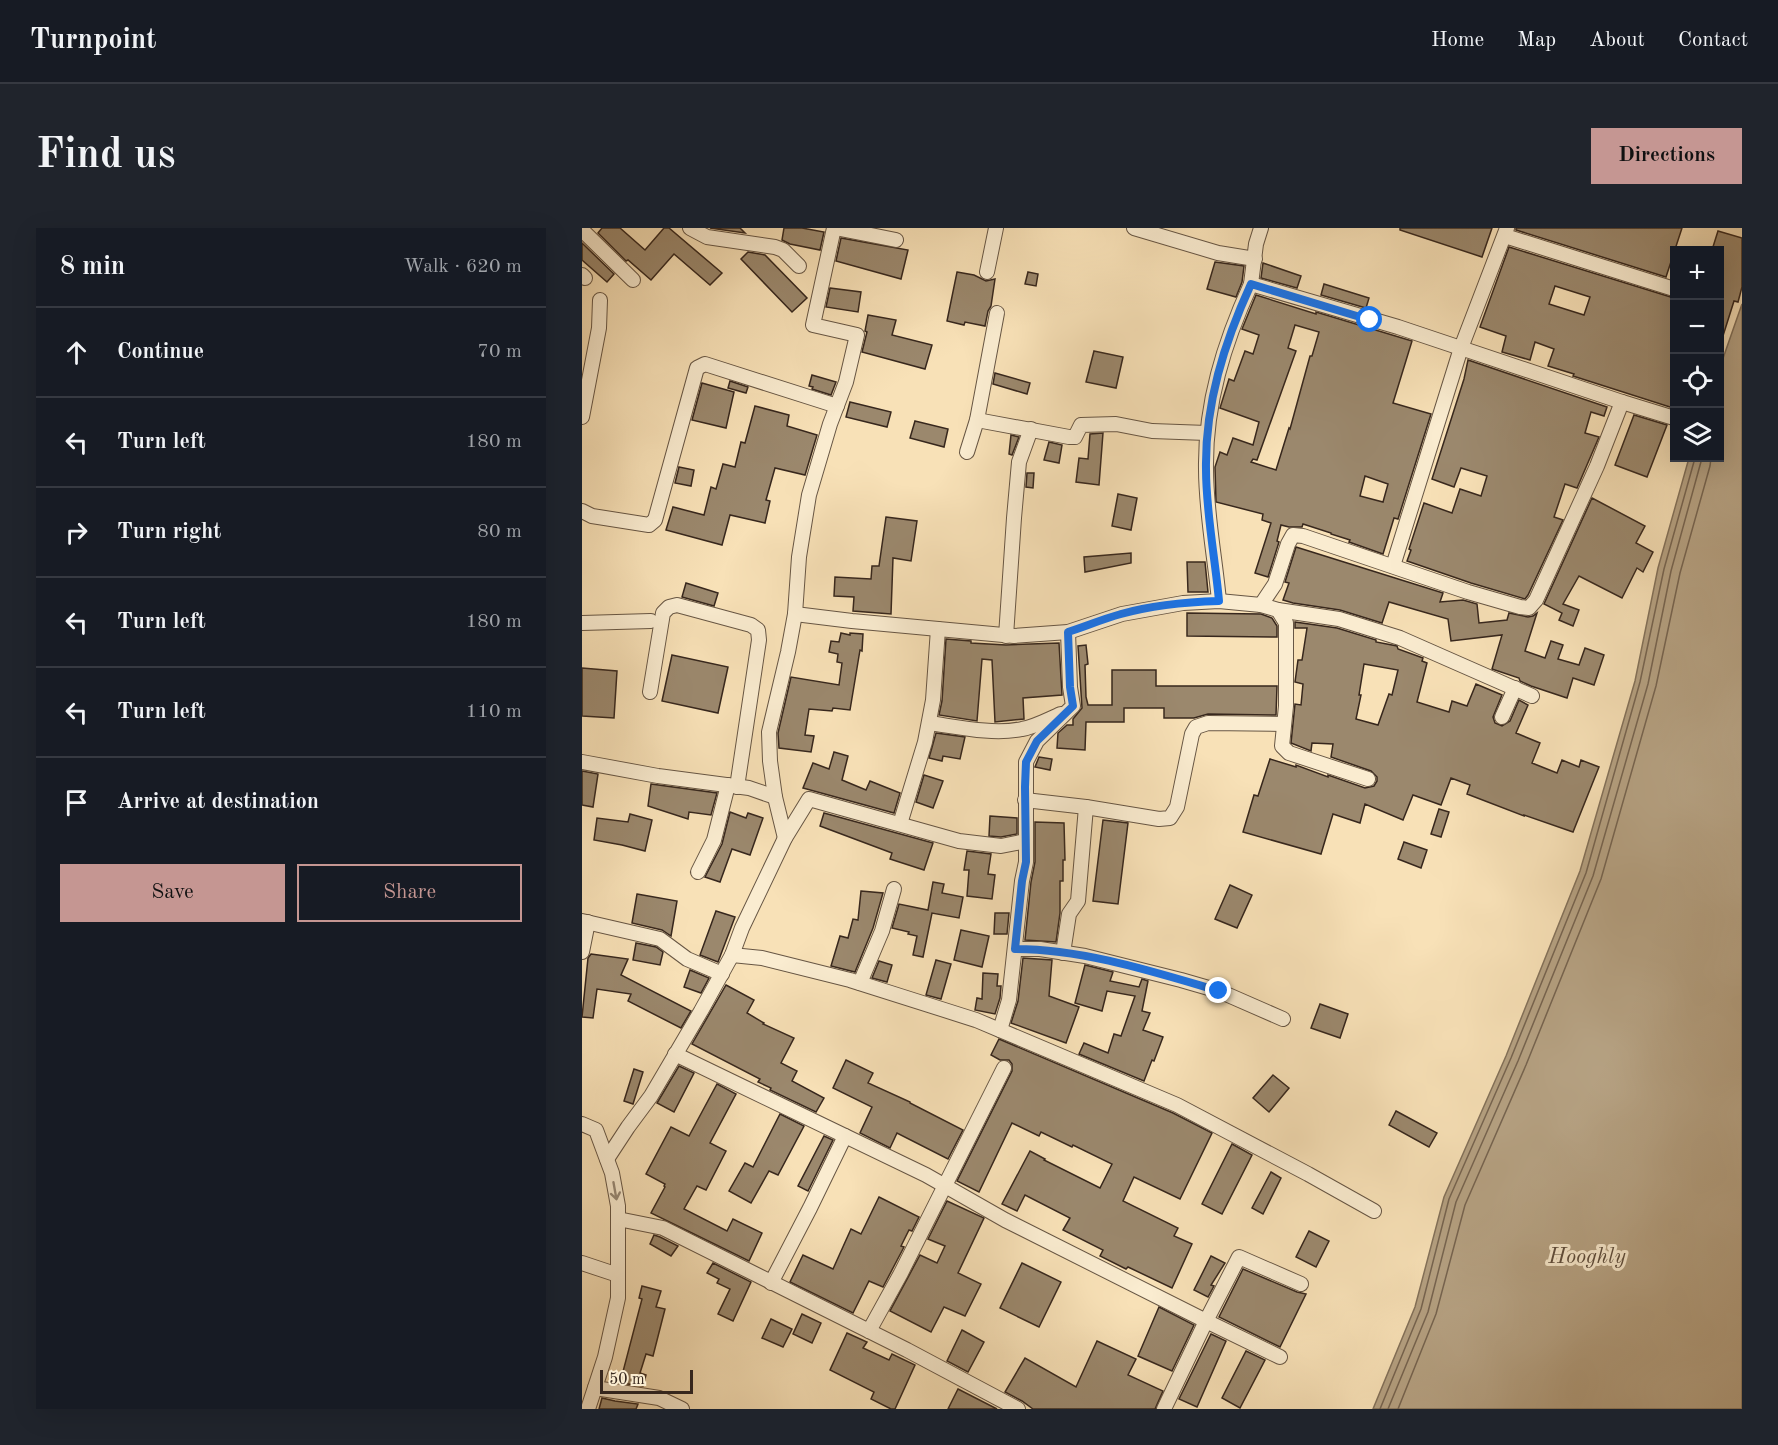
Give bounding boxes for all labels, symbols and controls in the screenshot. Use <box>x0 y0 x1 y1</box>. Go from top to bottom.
text: Turnpoint <box>30 27 157 55</box>
text: Home <box>1431 30 1484 51</box>
text: Map <box>1517 30 1556 51</box>
text: About <box>1589 30 1645 51</box>
text: Contact <box>1678 30 1748 51</box>
button: Directions <box>1591 128 1742 184</box>
text: Find us <box>36 135 175 177</box>
map controls <box>1670 246 1724 462</box>
button: + <box>1670 246 1724 300</box>
text: 8 min <box>60 254 125 280</box>
text: Walk · 620 m <box>403 257 522 277</box>
button: − <box>1670 300 1724 354</box>
route start <box>1356 306 1382 332</box>
icon: ahead <box>60 336 93 369</box>
text: Continue <box>117 341 204 363</box>
text: 70 m <box>477 342 522 362</box>
button: locate <box>1670 354 1724 408</box>
button: layers <box>1670 408 1724 462</box>
icon: left <box>60 426 93 459</box>
text: Turn left <box>117 431 206 453</box>
text: 180 m <box>466 432 522 452</box>
icon: right <box>60 516 93 549</box>
text: Turn right <box>117 521 221 543</box>
text: 80 m <box>477 522 522 542</box>
icon: left <box>60 606 93 639</box>
text: Turn left <box>117 611 206 633</box>
text: 180 m <box>466 612 522 632</box>
icon: left <box>60 696 93 729</box>
text: Turn left <box>117 701 206 723</box>
text: 110 m <box>466 702 522 722</box>
icon: arrive <box>60 786 93 819</box>
text: Arrive at destination <box>117 791 319 813</box>
button: Save <box>60 864 285 922</box>
button: Share <box>297 864 522 922</box>
route end <box>1205 977 1231 1003</box>
one-way arrow <box>610 1181 621 1201</box>
water label: Hooghly <box>1547 1246 1626 1268</box>
scale bar <box>600 1367 693 1394</box>
text: 50 m <box>609 1372 645 1388</box>

